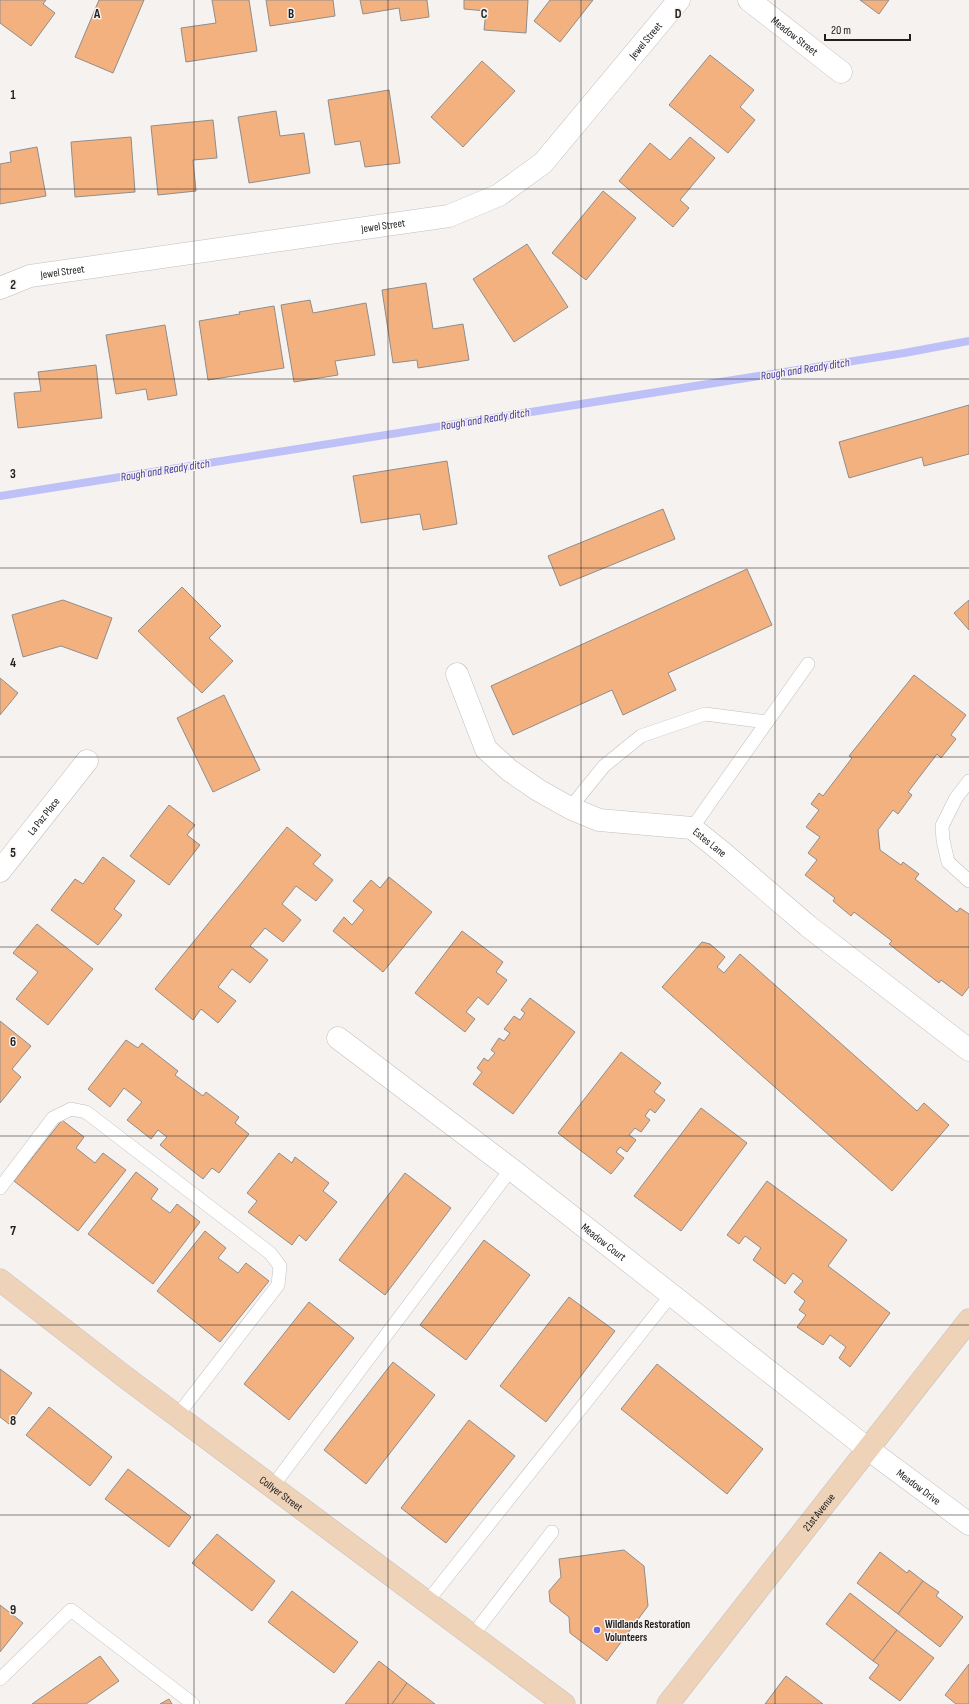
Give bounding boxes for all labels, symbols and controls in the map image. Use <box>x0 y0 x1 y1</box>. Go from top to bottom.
text: A <box>93 6 101 22</box>
text: B <box>288 6 294 22</box>
text: C <box>481 6 488 22</box>
text: D <box>675 6 682 22</box>
street label: Meadow Street <box>768 14 821 59</box>
scale bar <box>825 16 910 42</box>
street label: Jewel Street <box>626 19 665 63</box>
text: 20 m <box>831 23 851 38</box>
text: 1 <box>10 87 16 103</box>
street label: Jewel Street <box>359 216 407 236</box>
street label: Jewel Street <box>39 262 86 282</box>
text: 2 <box>10 277 16 293</box>
water label: Rough and Ready ditch <box>759 355 851 384</box>
water label: Rough and Ready ditch <box>439 405 531 434</box>
water label: Rough and Ready ditch <box>119 456 211 485</box>
text: 3 <box>10 466 16 482</box>
text: 4 <box>10 655 16 671</box>
street label: La Paz Place <box>25 795 63 838</box>
street label: Estes Lane <box>690 825 729 860</box>
text: 5 <box>10 845 16 861</box>
text: 6 <box>10 1034 16 1050</box>
street label: Meadow Court <box>579 1221 629 1264</box>
text: 7 <box>10 1223 16 1239</box>
text: 8 <box>10 1413 16 1429</box>
street label: Meadow Drive <box>894 1467 943 1508</box>
street label: Collyer Street <box>257 1473 306 1514</box>
street label: 21st Avenue <box>800 1491 838 1534</box>
text: 9 <box>10 1602 16 1618</box>
place label: Wildlands Restoration Volunteers <box>605 1618 690 1644</box>
marker: Wildlands Restoration Volunteers <box>592 1625 602 1635</box>

